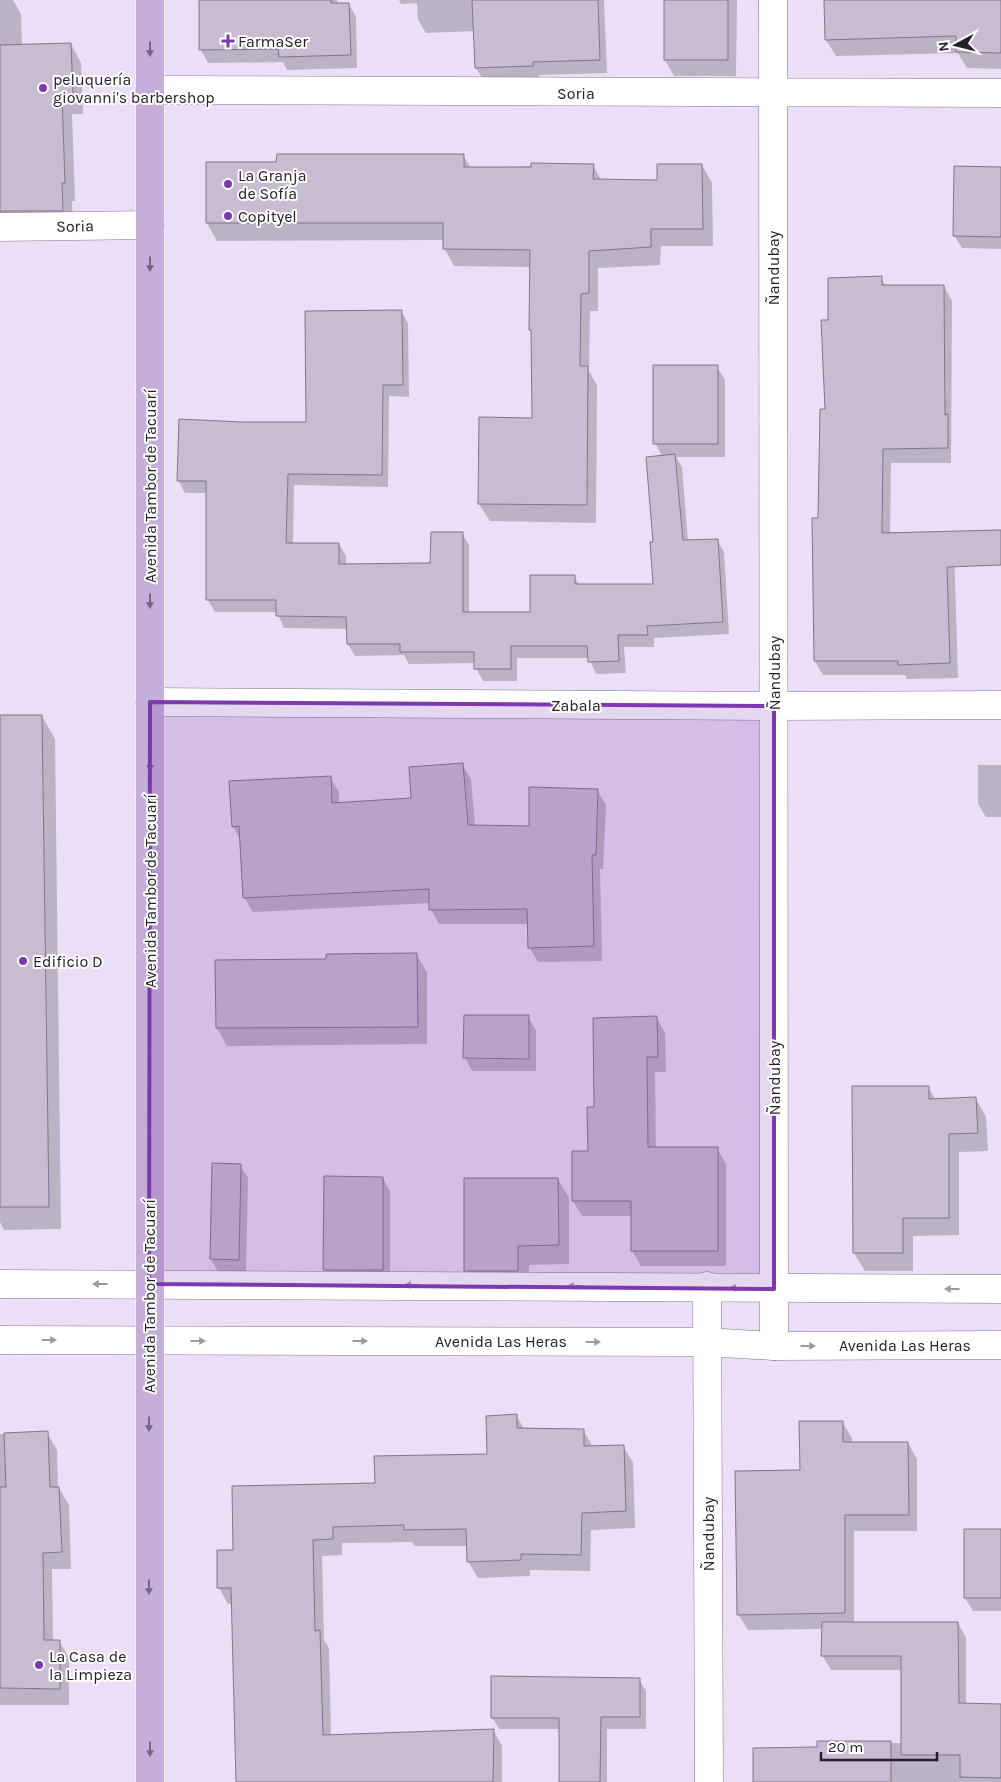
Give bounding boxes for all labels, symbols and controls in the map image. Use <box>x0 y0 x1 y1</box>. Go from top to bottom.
north arrow <box>931 20 981 70</box>
place label: FarmaSer <box>238 32 308 51</box>
marker: FarmaSer <box>222 35 234 47</box>
one-way arrow <box>146 41 154 57</box>
text: N <box>935 41 953 53</box>
place label: peluquería giovanni's barbershop <box>53 70 215 107</box>
marker: peluquería giovanni's barbershop <box>37 82 49 94</box>
street label: Soria <box>557 84 595 103</box>
place label: La Granja de Sofía <box>238 166 306 203</box>
marker: La Granja de Sofía <box>222 178 234 190</box>
place label: Copityel <box>238 207 297 226</box>
marker: Copityel <box>222 210 234 222</box>
street label: Soria <box>56 216 94 236</box>
street label: Ñandubay <box>764 230 783 305</box>
one-way arrow <box>146 256 154 272</box>
street label: Avenida Tambor de Tacuarí <box>141 389 160 583</box>
one-way arrow <box>146 593 154 609</box>
street label: Ñandubay <box>765 635 784 710</box>
street label: Zabala <box>551 696 601 715</box>
one-way arrow <box>146 756 154 772</box>
street label: Avenida Tambor de Tacuarí <box>141 794 160 988</box>
place label: Edificio D <box>33 952 103 971</box>
marker: Edificio D <box>17 955 29 967</box>
street label: Ñandubay <box>765 1040 784 1115</box>
street label: Avenida Tambor de Tacuarí <box>140 1199 159 1393</box>
one-way arrow <box>92 1280 108 1288</box>
one-way arrow <box>404 1281 420 1289</box>
one-way arrow <box>567 1281 583 1289</box>
one-way arrow <box>729 1283 745 1291</box>
one-way arrow <box>944 1285 960 1293</box>
street label: Avenida Las Heras <box>435 1332 567 1351</box>
one-way arrow <box>41 1336 57 1344</box>
street label: Avenida Las Heras <box>839 1336 971 1355</box>
one-way arrow <box>190 1337 206 1345</box>
one-way arrow <box>353 1337 369 1345</box>
one-way arrow <box>585 1338 601 1346</box>
one-way arrow <box>800 1342 816 1350</box>
one-way arrow <box>145 1416 153 1432</box>
street label: Ñandubay <box>699 1496 718 1571</box>
one-way arrow <box>145 1579 153 1595</box>
place label: La Casa de la Limpieza <box>49 1647 132 1684</box>
marker: La Casa de la Limpieza <box>33 1659 45 1671</box>
scale bar <box>821 1730 937 1762</box>
text: 20 m <box>828 1738 863 1756</box>
one-way arrow <box>146 1741 154 1757</box>

